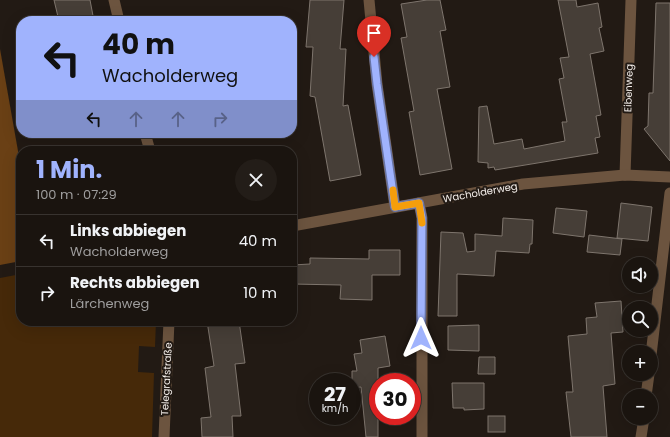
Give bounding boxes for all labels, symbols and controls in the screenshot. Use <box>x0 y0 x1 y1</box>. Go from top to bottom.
pin <box>357 16 391 57</box>
icon: arrive <box>363 22 385 44</box>
text: 40 m <box>102 25 175 64</box>
icon: left <box>36 32 88 84</box>
text: Wacholderweg <box>102 63 238 88</box>
street label: Eibenweg <box>620 64 637 112</box>
icon: left <box>83 108 105 130</box>
icon: ahead <box>125 108 147 130</box>
icon: ahead <box>167 108 189 130</box>
icon: right <box>209 108 231 130</box>
text: 1 Min. <box>36 153 102 186</box>
button: close <box>235 159 277 201</box>
street label: Wacholderweg <box>442 179 519 206</box>
text: 100 m · 07:29 <box>36 185 117 204</box>
text: Links abbiegen <box>70 220 186 241</box>
icon: left <box>36 230 58 252</box>
text: 40 m <box>239 230 277 251</box>
text: Wacholderweg <box>70 242 168 261</box>
map controls <box>622 257 658 425</box>
button: sound <box>622 257 658 293</box>
text: Rechts abbiegen <box>70 272 200 293</box>
icon: right <box>36 282 58 304</box>
text: 10 m <box>243 282 277 303</box>
text: Lärchenweg <box>70 294 149 313</box>
button: search <box>622 301 658 337</box>
position arrow <box>400 317 442 359</box>
street label: Telegrafstraße <box>157 342 176 416</box>
button: + <box>622 345 658 381</box>
speed limit sign: 30 <box>369 373 421 425</box>
text: 27 <box>324 380 346 408</box>
button: − <box>622 389 658 425</box>
text: km/h <box>322 401 348 416</box>

